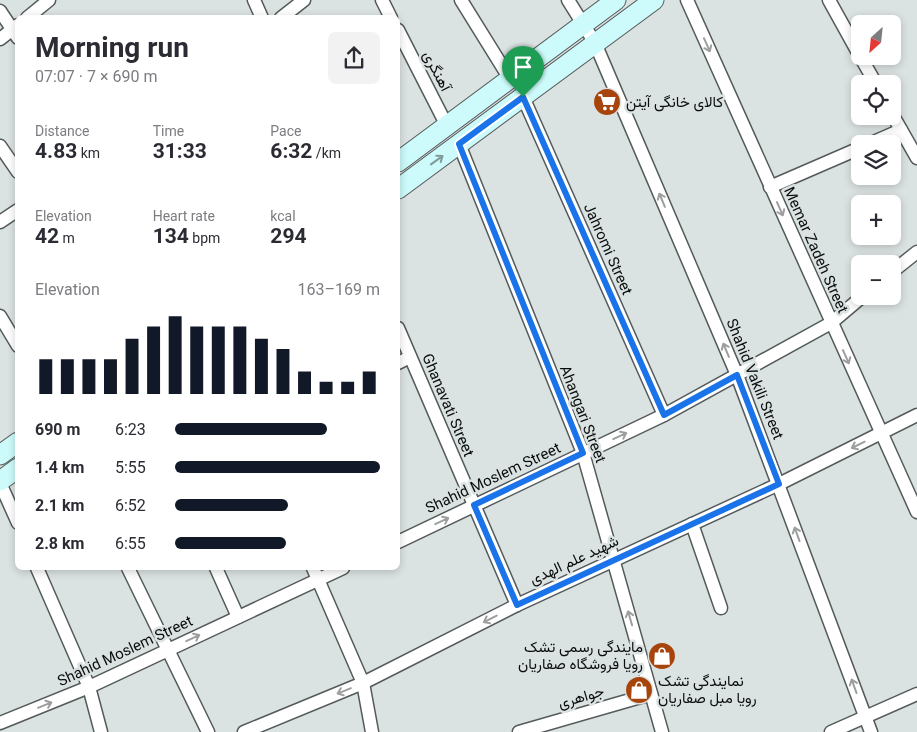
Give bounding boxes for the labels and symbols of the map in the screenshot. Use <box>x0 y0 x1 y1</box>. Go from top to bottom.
north arrow <box>851 15 901 65</box>
one-way arrow <box>702 37 712 52</box>
pin <box>502 46 544 97</box>
street label: آهنگری <box>418 48 455 96</box>
supermarket icon: کالای خانگی آیتن <box>592 87 622 117</box>
place label: کالای خانگی آیتن <box>626 93 723 112</box>
one-way arrow <box>430 155 444 165</box>
street label: Memar Zadeh Street <box>780 184 852 316</box>
one-way arrow <box>657 193 667 208</box>
street label: Jahromi Street <box>580 200 636 298</box>
one-way arrow <box>776 201 785 216</box>
street label: Shahid Vakili Street <box>723 316 787 442</box>
one-way arrow <box>721 343 731 358</box>
one-way arrow <box>842 349 852 364</box>
street label: Ghanavati Street <box>418 351 478 459</box>
street label: Ahangari Street <box>556 363 610 465</box>
one-way arrow <box>612 431 627 440</box>
street label: Shahid Moslem Street <box>423 439 563 517</box>
one-way arrow <box>851 441 866 450</box>
one-way arrow <box>434 515 449 525</box>
one-way arrow <box>792 527 801 542</box>
street label: شهید علم الهدی <box>527 531 622 589</box>
one-way arrow <box>624 610 634 626</box>
street label: Shahid Moslem Street <box>55 612 195 690</box>
one-way arrow <box>482 614 497 624</box>
one-way arrow <box>185 633 200 642</box>
place label: مایندگی رسمی تشک رویا فروشگاه صفاریان <box>518 638 643 673</box>
shop icon: مایندگی رسمی تشک رویا فروشگاه صفاریان <box>647 641 677 671</box>
place label: نمایندگی تشک رویا مبل صفاریان <box>658 672 757 707</box>
shop icon: نمایندگی تشک رویا مبل صفاریان <box>624 675 654 705</box>
one-way arrow <box>849 679 858 695</box>
street label: جواهری <box>556 682 606 713</box>
one-way arrow <box>337 687 352 696</box>
one-way arrow <box>37 700 52 709</box>

